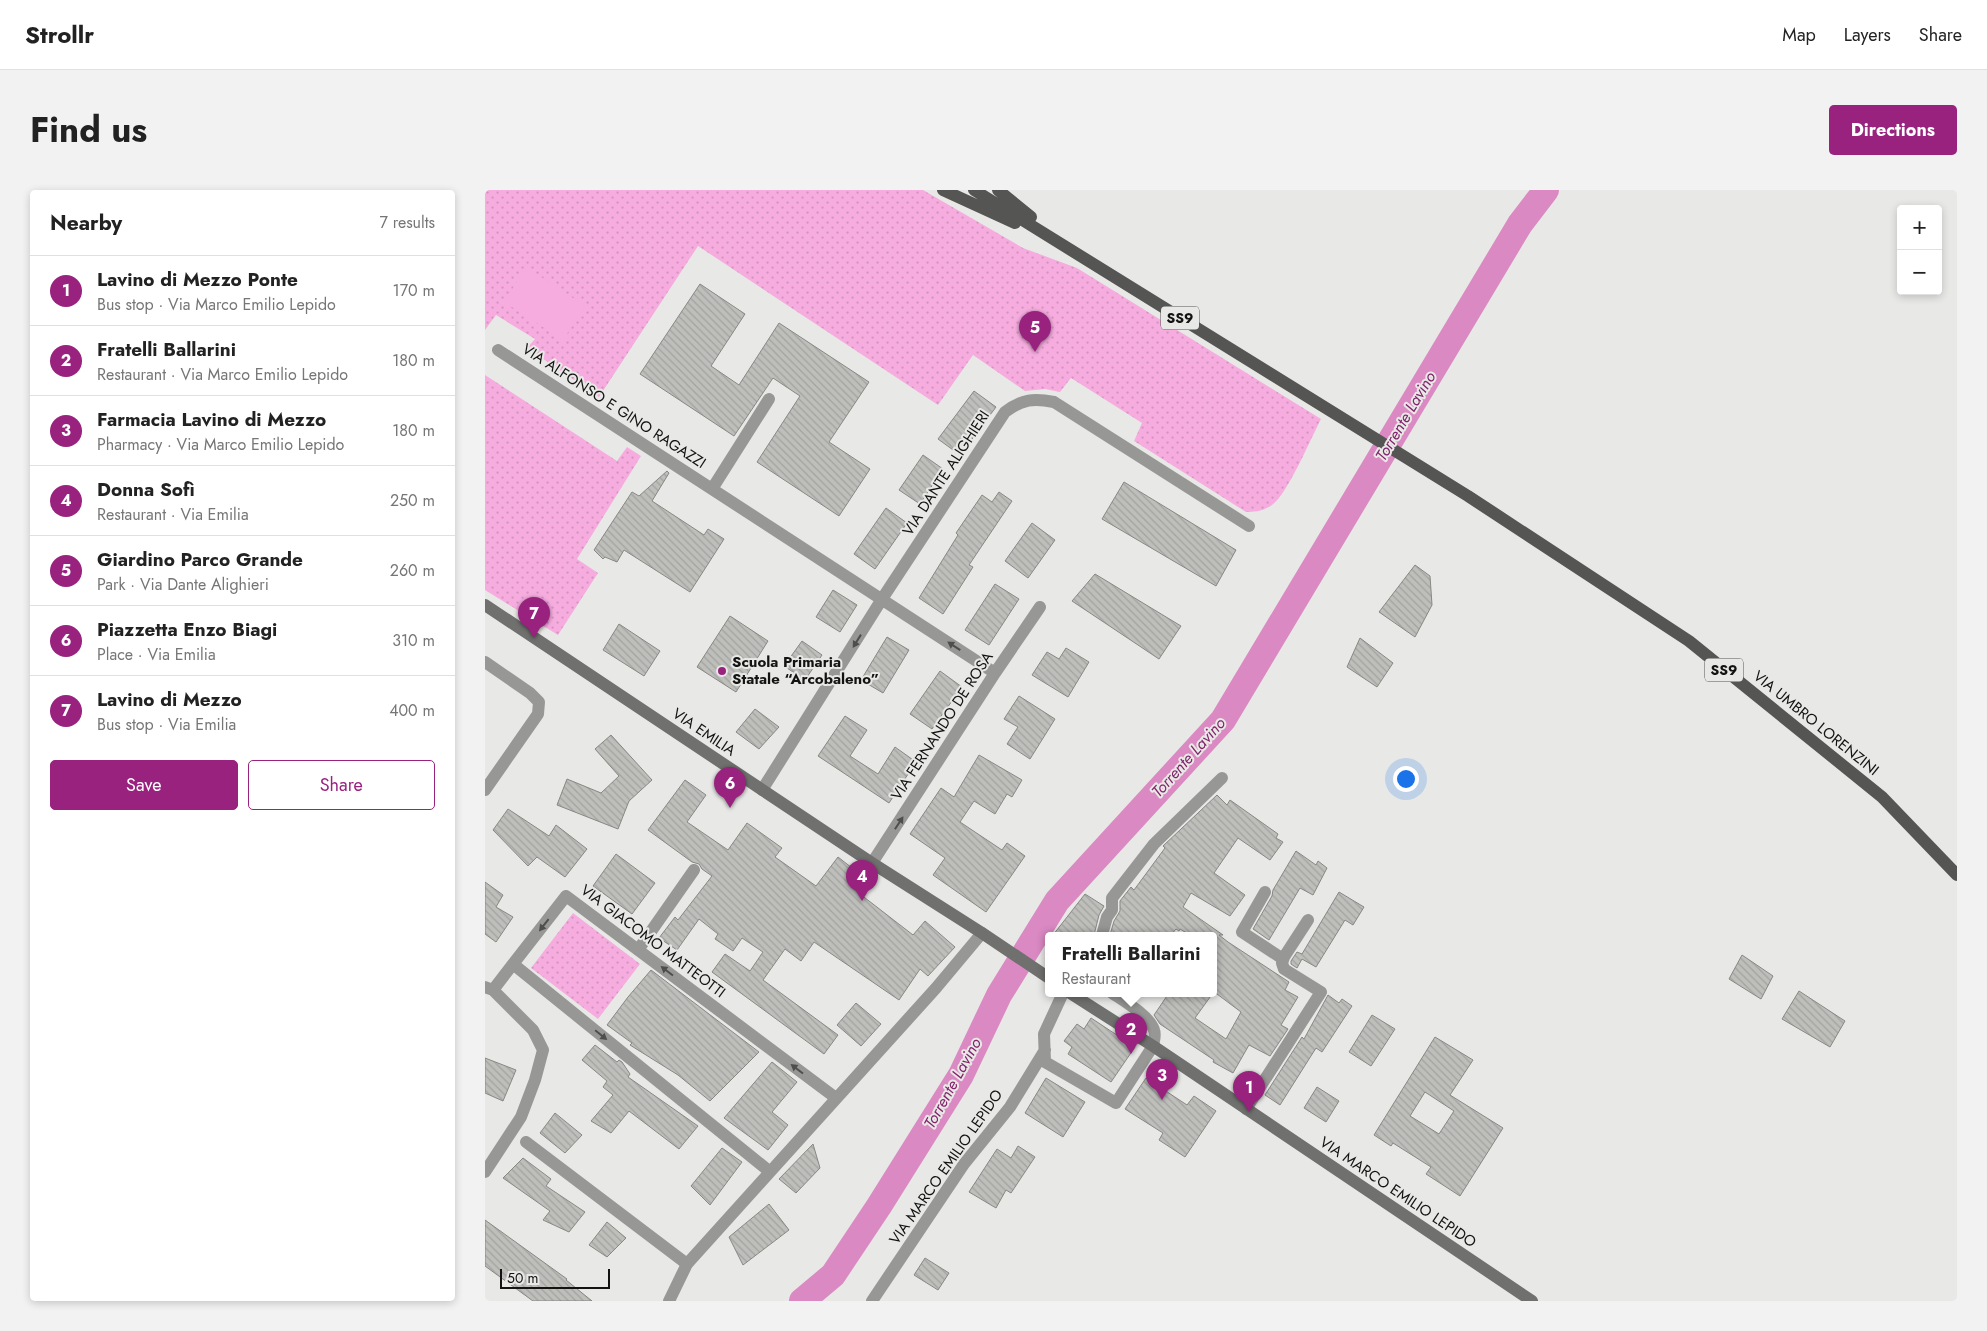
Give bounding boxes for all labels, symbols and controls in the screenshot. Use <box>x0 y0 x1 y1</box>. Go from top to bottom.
text: Strollr <box>25 17 94 52</box>
text: Map <box>1782 22 1816 48</box>
text: Layers <box>1844 22 1891 48</box>
text: Share <box>1919 22 1962 48</box>
text: Find us <box>30 105 147 155</box>
button: Directions <box>1829 105 1957 155</box>
map controls <box>1897 205 1942 295</box>
button: + <box>1897 205 1942 250</box>
text: Nearby <box>50 208 122 238</box>
text: 7 results <box>379 211 435 234</box>
button: − <box>1897 250 1942 295</box>
text: Lavino di Mezzo Ponte <box>97 266 298 293</box>
text: 1 <box>62 279 70 302</box>
text: 170 m <box>393 279 435 302</box>
text: Bus stop · Via Marco Emilio Lepido <box>97 293 336 316</box>
road number: SS9 <box>1161 306 1199 330</box>
pin: 5 <box>1019 311 1051 352</box>
text: Fratelli Ballarini <box>97 336 236 363</box>
street label: VIA ALFONSO E GINO RAGAZZI <box>518 338 710 474</box>
text: 2 <box>61 349 71 372</box>
text: 180 m <box>392 349 435 372</box>
text: Restaurant · Via Marco Emilio Lepido <box>97 363 348 386</box>
water label: Torrente Lavino <box>1370 367 1441 465</box>
text: Farmacia Lavino di Mezzo <box>97 406 326 433</box>
street label: VIA DANTE ALIGHIERI <box>897 406 995 540</box>
text: 3 <box>61 419 71 442</box>
text: 180 m <box>392 419 435 442</box>
text: Pharmacy · Via Marco Emilio Lepido <box>97 433 344 456</box>
text: Donna Sofì <box>97 476 195 503</box>
text: 4 <box>60 489 72 512</box>
text: 250 m <box>390 489 435 512</box>
text: Restaurant · Via Emilia <box>97 503 249 526</box>
text: Giardino Parco Grande <box>97 546 303 573</box>
text: 5 <box>61 559 71 582</box>
text: 260 m <box>390 559 435 582</box>
text: Park · Via Dante Alighieri <box>97 573 269 596</box>
pin: 7 <box>518 597 550 638</box>
text: Piazzetta Enzo Biagi <box>97 616 277 643</box>
text: 6 <box>61 629 71 652</box>
text: 310 m <box>392 629 435 652</box>
one-way arrow <box>852 634 861 647</box>
one-way arrow <box>948 641 961 651</box>
text: Place · Via Emilia <box>97 643 216 666</box>
street label: VIA FERNANDO DE ROSA <box>886 647 998 805</box>
place label: Scuola Primaria Statale “Arcobaleno” <box>732 651 879 690</box>
road number: SS9 <box>1705 658 1743 682</box>
marker: Scuola Primaria Statale “Arcobaleno” <box>716 665 728 677</box>
street label: VIA UMBRO LORENZINI <box>1748 665 1884 781</box>
text: Lavino di Mezzo <box>97 686 242 713</box>
text: 7 <box>61 699 71 722</box>
text: 400 m <box>389 699 435 722</box>
street label: VIA EMILIA <box>668 703 740 761</box>
water label: Torrente Lavino <box>1146 712 1231 802</box>
text: Bus stop · Via Emilia <box>97 713 236 736</box>
button: Save <box>50 760 238 810</box>
button: Share <box>248 760 435 810</box>
your location <box>1393 766 1419 792</box>
pin: 6 <box>714 767 746 808</box>
one-way arrow <box>894 816 904 829</box>
pin: 4 <box>846 860 878 901</box>
street label: VIA GIACOMO MATTEOTTI <box>576 879 730 1003</box>
one-way arrow <box>538 918 549 931</box>
popup <box>1045 932 1217 997</box>
text: Fratelli Ballarini <box>1062 940 1200 967</box>
one-way arrow <box>661 966 674 977</box>
text: Restaurant <box>1062 967 1131 990</box>
pin: 2 <box>1115 1013 1147 1054</box>
one-way arrow <box>594 1030 607 1041</box>
water label: Torrente Lavino <box>918 1033 987 1133</box>
pin: 3 <box>1146 1059 1178 1100</box>
one-way arrow <box>790 1064 804 1074</box>
pin: 1 <box>1233 1071 1265 1112</box>
street label: VIA MARCO EMILIO LEPIDO <box>884 1085 1008 1249</box>
street label: VIA MARCO EMILIO LEPIDO <box>1315 1131 1481 1253</box>
scale bar <box>500 1266 610 1289</box>
text: 50 m <box>507 1268 538 1288</box>

